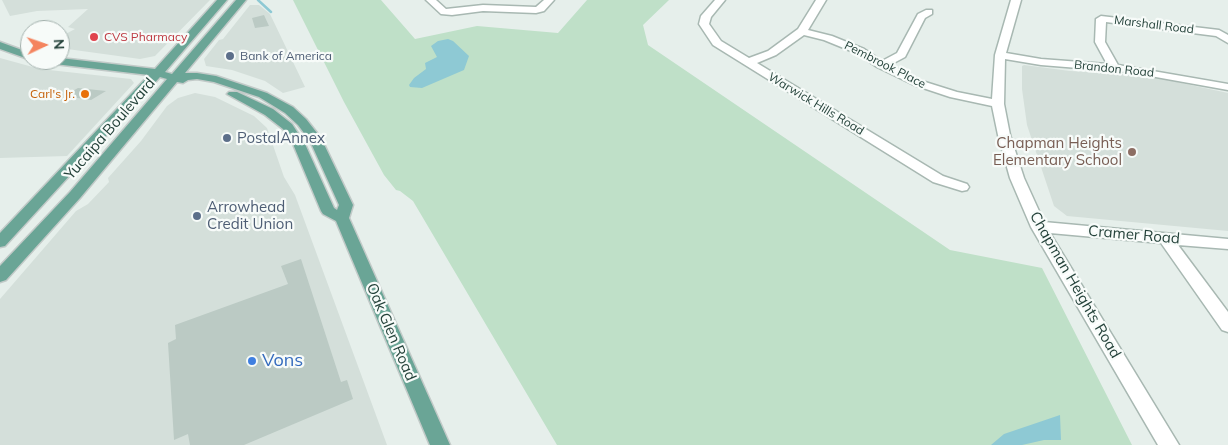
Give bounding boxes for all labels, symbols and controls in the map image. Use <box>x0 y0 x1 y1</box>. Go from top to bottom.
street label: Marshall Road <box>1113 13 1195 37</box>
north arrow <box>20 20 70 70</box>
place label: CVS Pharmacy <box>104 30 187 44</box>
marker: CVS Pharmacy <box>88 31 100 43</box>
street label: Pembrook Place <box>842 38 928 92</box>
text: N <box>50 39 68 50</box>
place label: Bank of America <box>240 49 332 63</box>
marker: Bank of America <box>224 50 236 62</box>
street label: Brandon Road <box>1073 58 1155 80</box>
street label: Warwick Hills Road <box>765 70 867 138</box>
street label: Yucaipa Boulevard <box>61 75 159 183</box>
place label: Carl's Jr. <box>30 87 75 101</box>
marker: Carl's Jr. <box>79 88 91 100</box>
place label: PostalAnnex <box>237 129 325 147</box>
marker: PostalAnnex <box>221 132 233 144</box>
place label: Chapman Heights Elementary School <box>993 134 1122 169</box>
marker: Chapman Heights Elementary School <box>1126 146 1138 158</box>
place label: Arrowhead Credit Union <box>207 198 293 233</box>
street label: Chapman Heights Road <box>1026 208 1124 362</box>
marker: Arrowhead Credit Union <box>191 210 203 222</box>
street label: Cramer Road <box>1087 222 1181 248</box>
street label: Oak Glen Road <box>362 280 420 384</box>
place label: Vons <box>262 350 303 372</box>
marker: Vons <box>246 355 258 367</box>

